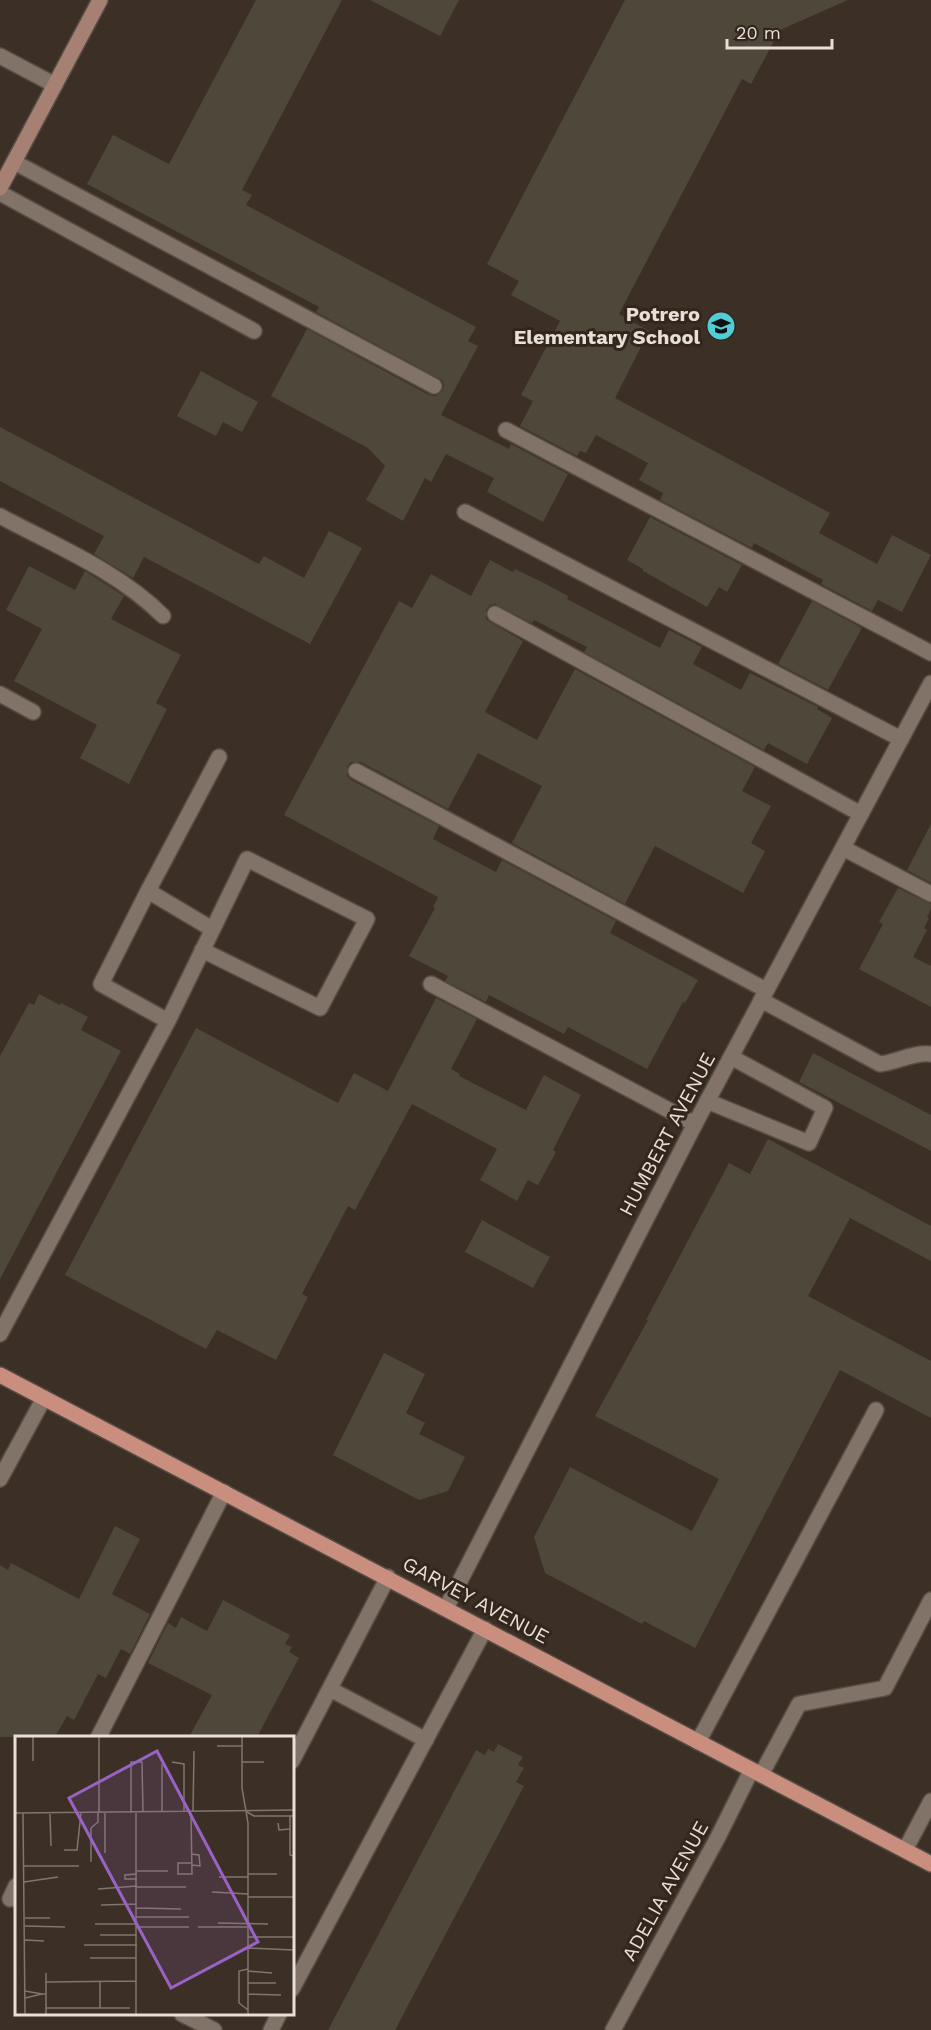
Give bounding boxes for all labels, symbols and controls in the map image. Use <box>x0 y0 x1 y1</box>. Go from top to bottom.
scale bar <box>727 12 832 50</box>
text: 20 m <box>736 22 781 43</box>
place label: Potrero Elementary School <box>514 302 700 349</box>
school or university icon: Potrero Elementary School <box>705 310 737 342</box>
street label: HUMBERT AVENUE <box>614 1048 720 1220</box>
street label: GARVEY AVENUE <box>399 1551 553 1649</box>
inset map <box>15 1736 294 2015</box>
street label: ADELIA AVENUE <box>617 1817 713 1965</box>

